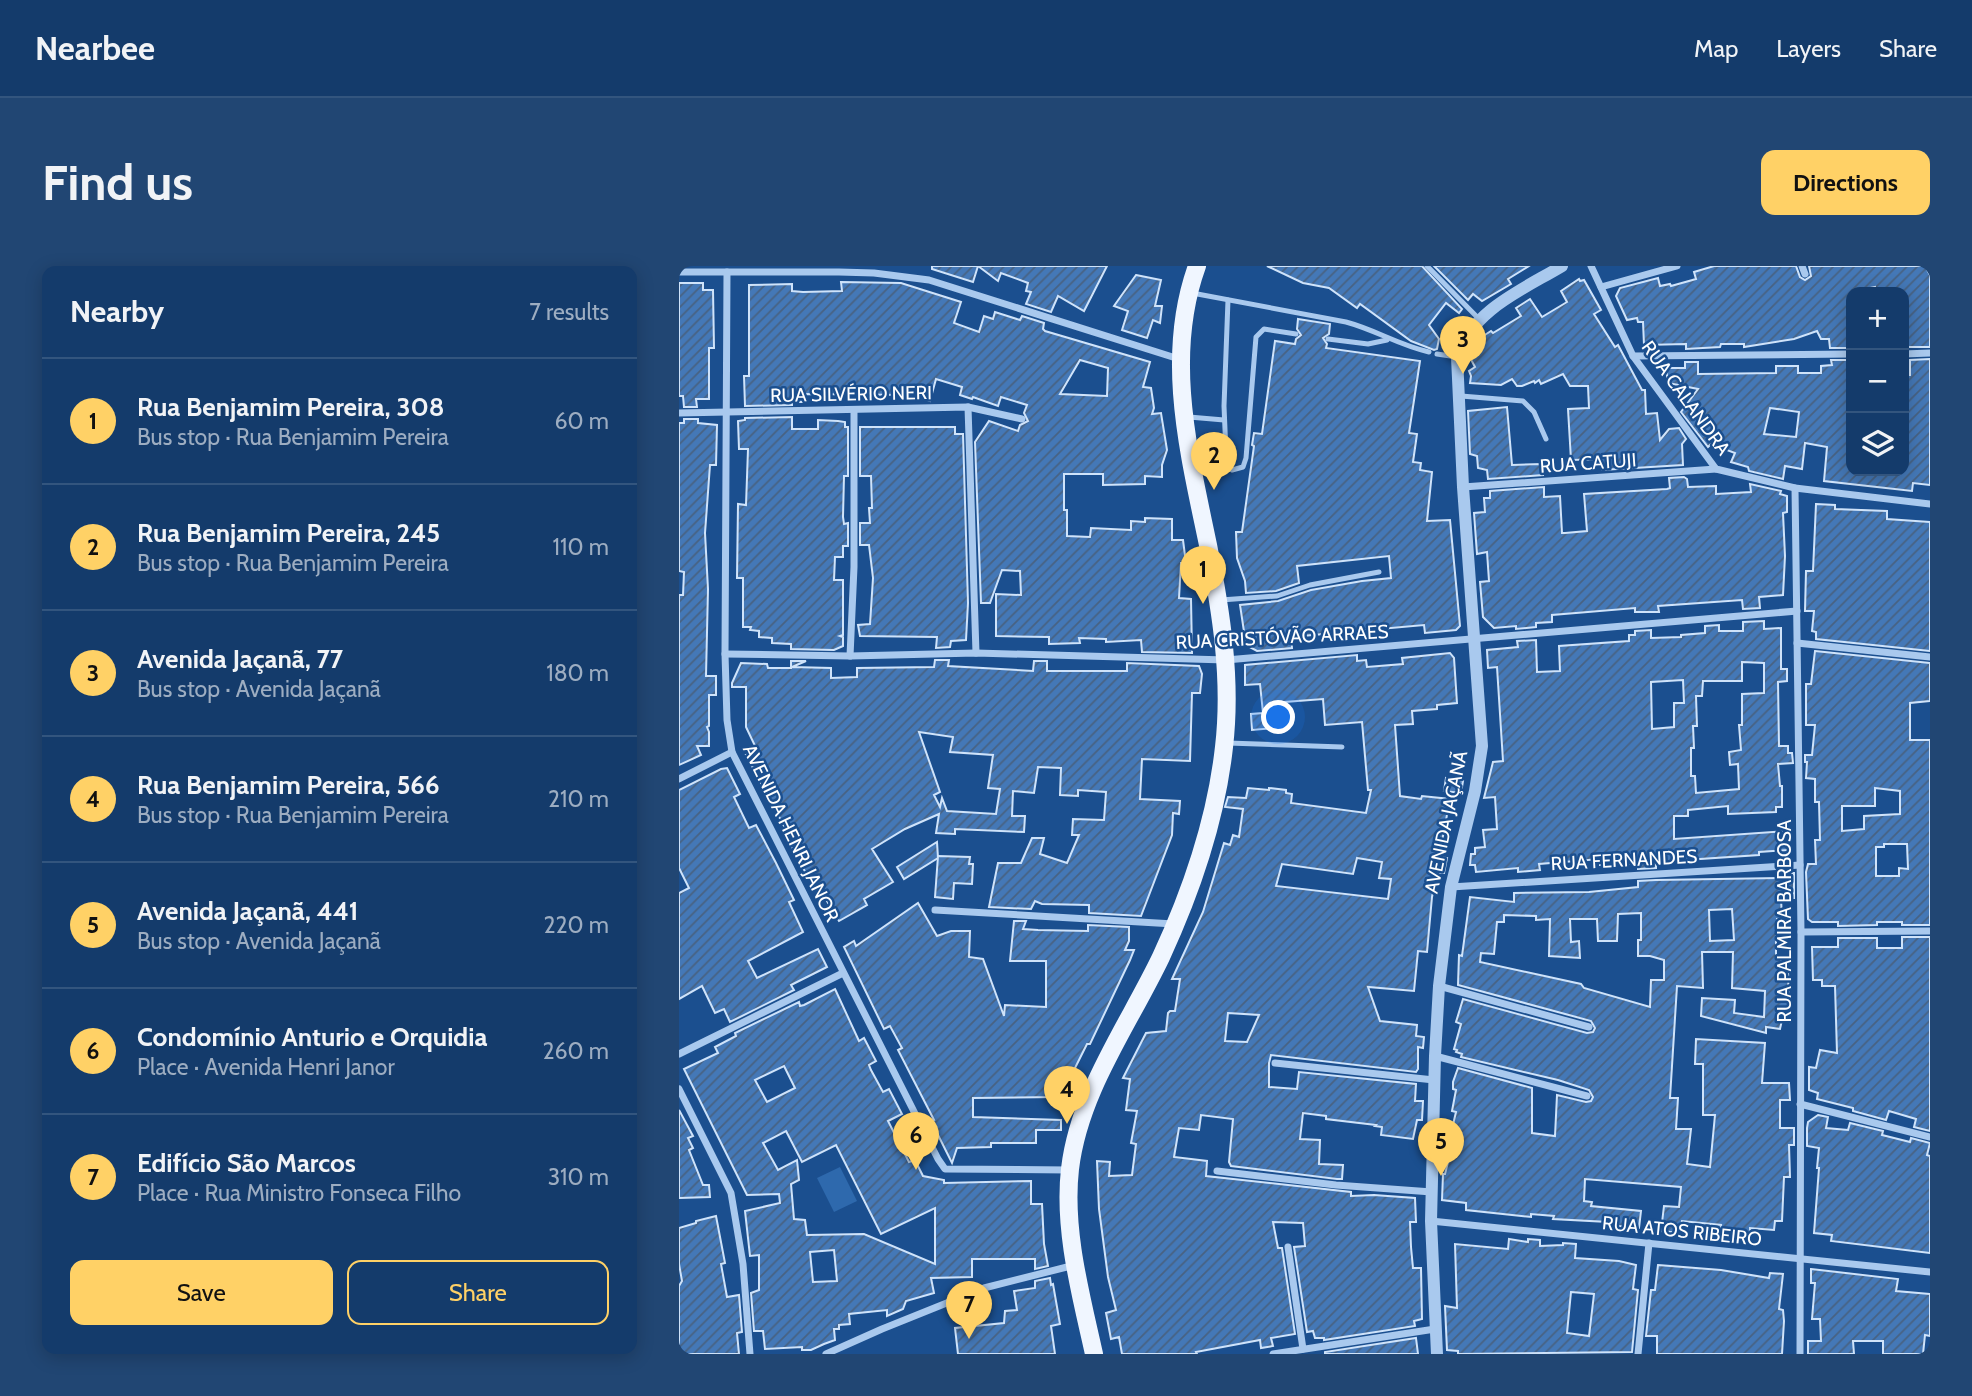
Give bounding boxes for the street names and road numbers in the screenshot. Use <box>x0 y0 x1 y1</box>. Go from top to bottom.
street label: RUA CALANDRA <box>1637 336 1735 460</box>
street label: RUA SILVÉRIO NERI <box>770 380 932 407</box>
street label: RUA CATUJI <box>1539 448 1637 478</box>
street label: RUA CRISTÓVÃO ARRAES <box>1175 619 1389 654</box>
street label: AVENIDA HENRI JANOR <box>738 741 844 926</box>
street label: AVENIDA JAÇANÃ <box>1419 748 1472 896</box>
street label: RUA PALMIRA BARBOSA <box>1773 819 1796 1023</box>
street label: RUA FERNANDES <box>1550 845 1698 875</box>
street label: RUA ATOS RIBEIRO <box>1601 1211 1763 1251</box>

